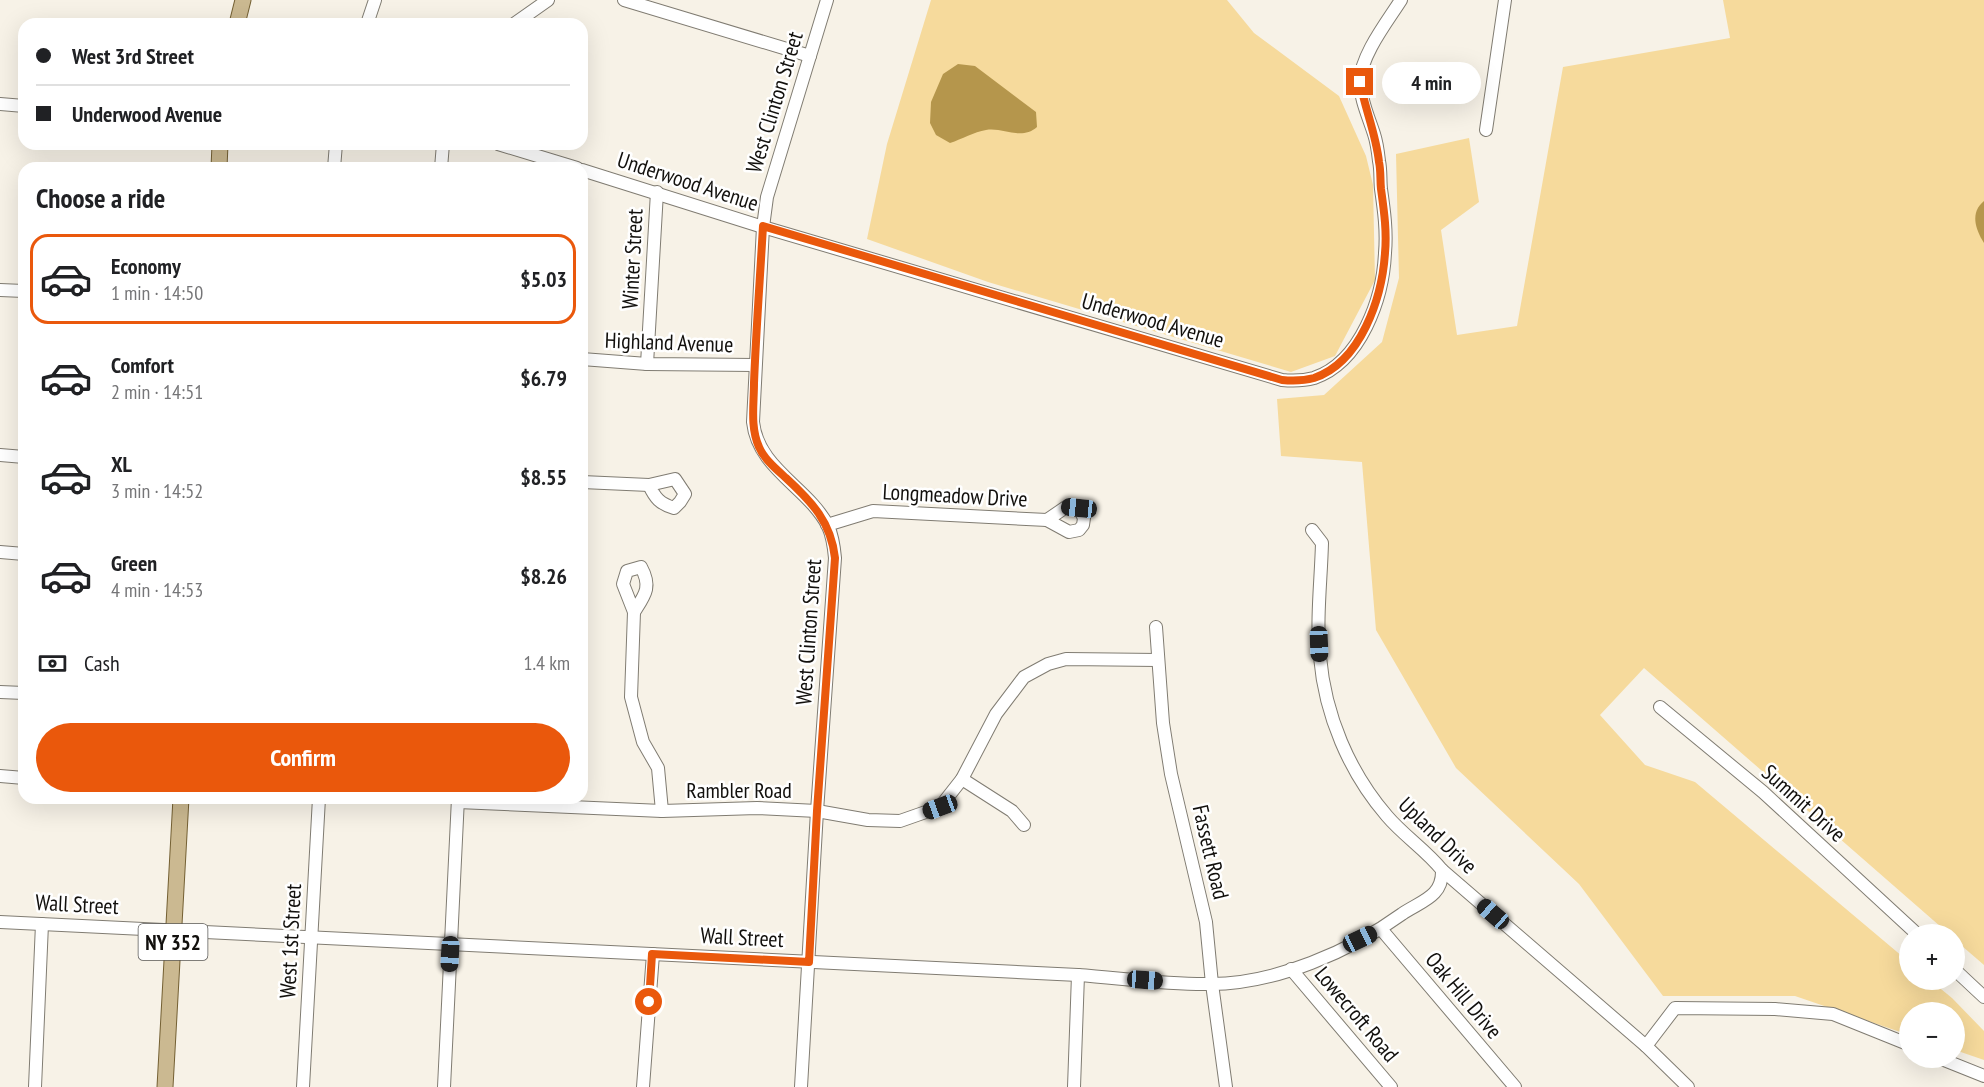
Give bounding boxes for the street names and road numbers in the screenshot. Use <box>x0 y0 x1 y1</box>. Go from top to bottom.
street label: West Clinton Street <box>739 28 809 176</box>
street label: Underwood Avenue <box>614 145 762 217</box>
street label: Winter Street <box>615 208 649 310</box>
street label: Underwood Avenue <box>1079 286 1227 354</box>
street label: Highland Avenue <box>604 326 734 358</box>
street label: Longmeadow Drive <box>882 477 1028 513</box>
street label: West Clinton Street <box>789 558 827 706</box>
street label: Summit Drive <box>1756 758 1852 848</box>
street label: Rambler Road <box>686 776 792 804</box>
street label: Upland Drive <box>1393 791 1483 879</box>
street label: Fassett Road <box>1187 802 1235 902</box>
street label: West 1st Street <box>273 883 307 999</box>
street label: Wall Street <box>35 888 119 920</box>
street label: Wall Street <box>700 921 784 953</box>
road number: NY 352 <box>138 924 207 960</box>
street label: Oak Hill Drive <box>1420 946 1508 1044</box>
street label: Lowecroft Road <box>1309 961 1405 1067</box>

